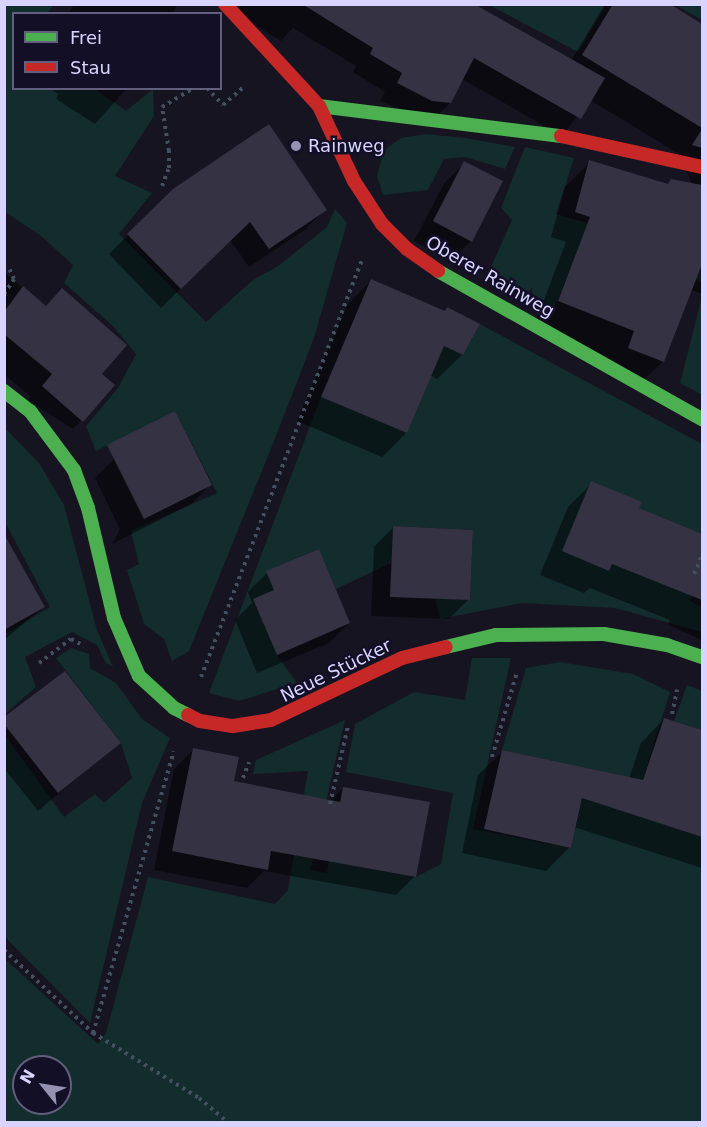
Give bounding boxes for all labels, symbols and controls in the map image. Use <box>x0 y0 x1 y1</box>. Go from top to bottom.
legend <box>12 12 222 90</box>
text: Frei <box>70 27 102 48</box>
text: Stau <box>70 57 111 78</box>
place label: Rainweg <box>308 135 385 157</box>
marker: Rainweg <box>289 139 303 153</box>
street label: Oberer Rainweg <box>422 231 558 323</box>
street label: Neue Stücker <box>277 635 395 707</box>
north arrow <box>12 1055 72 1115</box>
text: N <box>16 1066 39 1087</box>

